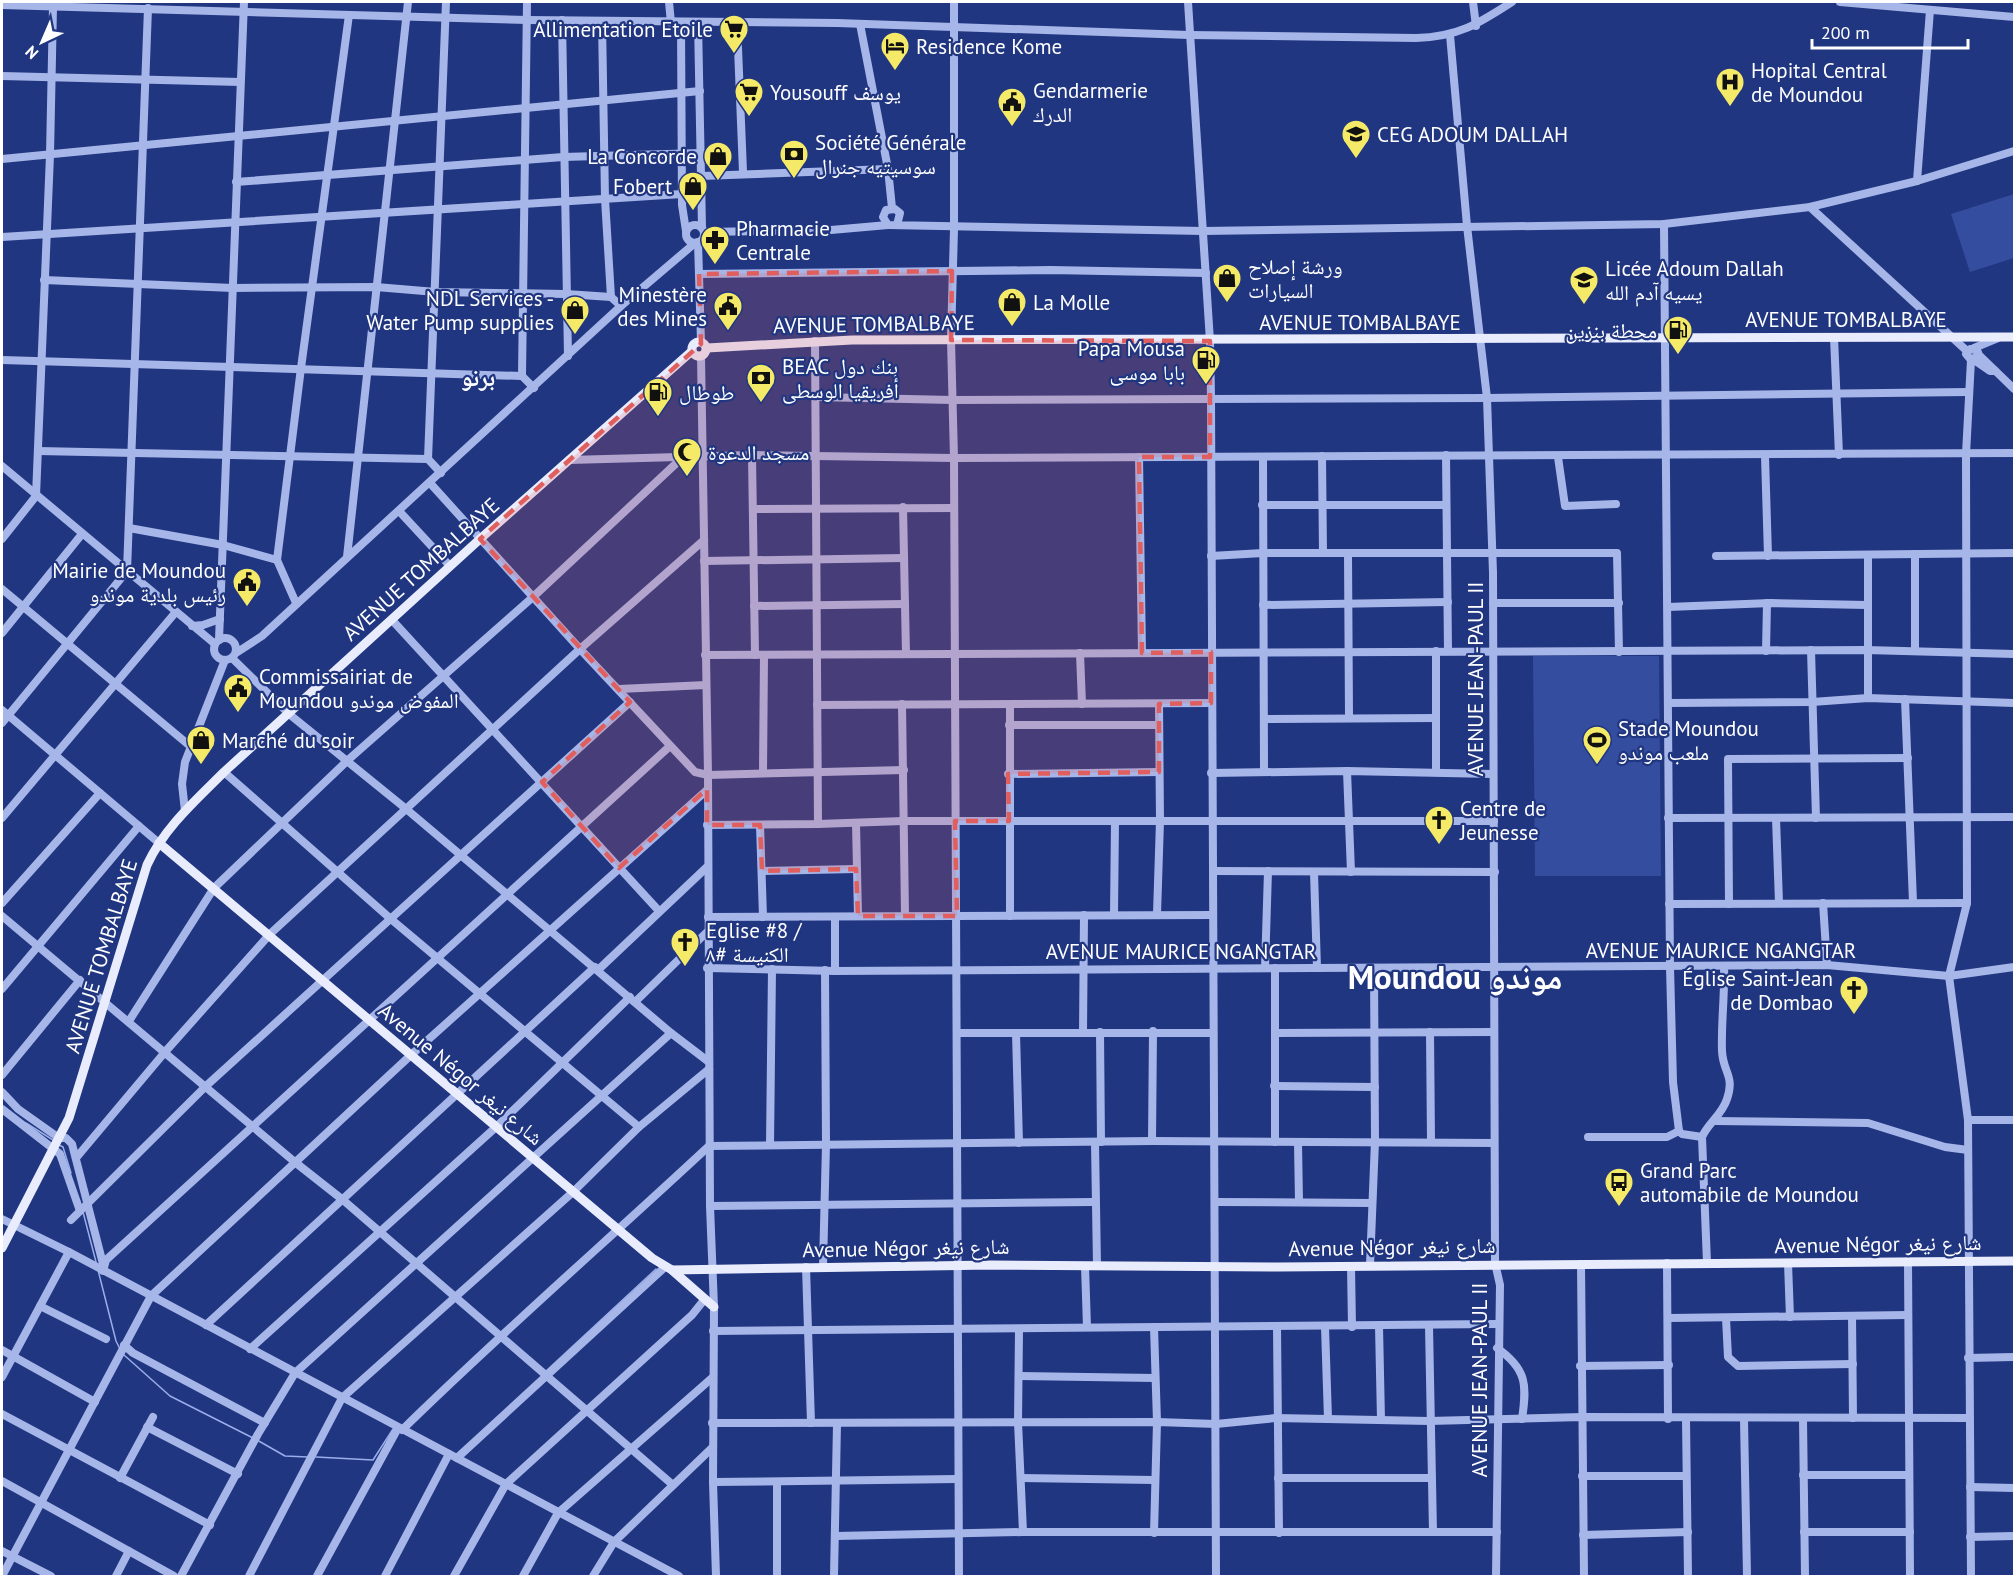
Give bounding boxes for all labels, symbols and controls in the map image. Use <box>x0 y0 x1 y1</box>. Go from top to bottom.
north arrow <box>12 12 72 72</box>
scale bar <box>1812 12 1968 50</box>
supermarket icon: Allimentation Etoile <box>718 13 750 55</box>
place label: Allimentation Etoile <box>533 16 713 43</box>
text: 200 m <box>1821 21 1870 44</box>
hotel icon: Residence Kome <box>879 30 911 72</box>
place label: Residence Kome <box>916 33 1062 60</box>
text: N <box>21 42 42 64</box>
place label: Hopital Central de Moundou <box>1751 57 1887 108</box>
hospital icon: Hopital Central de Moundou <box>1714 66 1746 108</box>
supermarket icon: Yousouff يوسف <box>733 76 765 118</box>
place label: Gendarmerie الدرك <box>1033 77 1148 128</box>
place label: Yousouff يوسف <box>770 79 901 106</box>
public building icon: Gendarmerie الدرك <box>996 86 1028 128</box>
school or university icon: CEG ADOUM DALLAH <box>1340 118 1372 160</box>
place label: CEG ADOUM DALLAH <box>1377 121 1568 148</box>
place label: Société Générale سوسيتيه جنرال <box>815 129 966 180</box>
bank icon: Société Générale سوسيتيه جنرال <box>778 138 810 180</box>
shop icon: La Concorde <box>702 140 734 182</box>
place label: La Concorde <box>587 143 697 170</box>
shop icon: Fobert <box>677 170 709 212</box>
place label: Fobert <box>613 173 672 200</box>
place label: Pharmacie Centrale <box>736 215 830 266</box>
pharmacy icon: Pharmacie Centrale <box>699 224 731 266</box>
place label: ورشة إصلاح السيارات <box>1248 253 1343 304</box>
place label: Licée Adoum Dallah يسيه آدم الله <box>1605 255 1784 307</box>
shop icon: ورشة إصلاح السيارات <box>1211 262 1243 304</box>
school or university icon: Licée Adoum Dallah يسيه آدم الله <box>1568 264 1600 306</box>
place label: Minestère des Mines <box>617 281 707 332</box>
place label: NDL Services - Water Pump supplies <box>366 285 554 336</box>
shop icon: La Molle <box>996 286 1028 328</box>
place label: La Molle <box>1033 289 1110 316</box>
public building icon: Minestère des Mines <box>712 290 744 332</box>
shop icon: NDL Services - Water Pump supplies <box>559 294 591 336</box>
street label: AVENUE TOMBALBAYE <box>1745 306 1947 333</box>
street label: AVENUE TOMBALBAYE <box>773 309 975 339</box>
street label: AVENUE TOMBALBAYE <box>1259 309 1461 336</box>
fuel station icon: محطة بنزين <box>1662 314 1694 356</box>
place label: محطة بنزين <box>1565 317 1657 344</box>
place label: Papa Mousa بابا موسى <box>1078 335 1185 386</box>
fuel station icon: Papa Mousa بابا موسى <box>1190 344 1222 386</box>
place label: BEAC بنك دول أفريقيا الوسطى <box>782 353 899 404</box>
district label: برنو <box>461 362 495 393</box>
bank icon: BEAC بنك دول أفريقيا الوسطى <box>745 362 777 404</box>
fuel station icon: طوطال <box>642 376 674 418</box>
place label: طوطال <box>679 379 734 406</box>
mosque icon: مسجد الدعوة <box>671 436 703 478</box>
place label: مسجد الدعوة <box>708 439 809 466</box>
street label: AVENUE TOMBALBAYE <box>337 491 505 647</box>
place label: Mairie de Moundou رئيس بلدية موندو <box>52 557 226 608</box>
public building icon: Mairie de Moundou رئيس بلدية موندو <box>231 566 263 608</box>
street label: AVENUE JEAN-PAUL II <box>1462 582 1489 776</box>
place label: Commissairiat de Moundou المفوض موندو <box>259 663 459 714</box>
public building icon: Commissairiat de Moundou المفوض موندو <box>222 672 254 714</box>
place label: Stade Moundou ملعب موندو <box>1618 715 1759 766</box>
shop icon: Marché du soir <box>185 724 217 766</box>
sports icon: Stade Moundou ملعب موندو <box>1581 724 1613 766</box>
place label: Marché du soir <box>222 727 355 754</box>
place label: Centre de Jeunesse <box>1459 795 1546 846</box>
church icon: Centre de Jeunesse <box>1423 804 1455 846</box>
street label: AVENUE TOMBALBAYE <box>59 856 143 1056</box>
place label: Eglise #8 / الكنيسة #٨ <box>706 917 803 968</box>
church icon: Eglise #8 / الكنيسة #٨ <box>669 926 701 968</box>
street label: AVENUE MAURICE NGANGTAR <box>1586 937 1856 964</box>
street label: AVENUE MAURICE NGANGTAR <box>1046 938 1316 965</box>
district label: Moundou موندو <box>1348 955 1562 998</box>
place label: Église Saint-Jean de Dombao <box>1682 965 1833 1016</box>
church icon: Église Saint-Jean de Dombao <box>1838 974 1870 1016</box>
street label: Avenue Négor شارع نيغر <box>373 997 549 1151</box>
place label: Grand Parc automabile de Moundou <box>1640 1157 1859 1208</box>
bus stop icon: Grand Parc automabile de Moundou <box>1603 1166 1635 1208</box>
street label: Avenue Négor شارع نيغر <box>1774 1229 1982 1259</box>
street label: Avenue Négor شارع نيغر <box>1288 1232 1496 1262</box>
street label: Avenue Négor شارع نيغر <box>802 1233 1010 1263</box>
street label: AVENUE JEAN-PAUL II <box>1466 1283 1493 1477</box>

